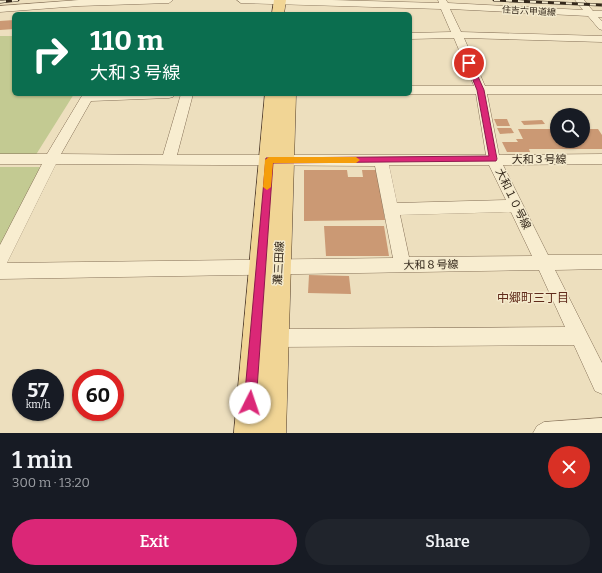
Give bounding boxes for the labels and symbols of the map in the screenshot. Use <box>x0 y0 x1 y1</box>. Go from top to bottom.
street label: 住吉六甲道線 <box>501 5 557 17</box>
pin <box>452 46 486 80</box>
street label: 大和３号線 <box>512 153 567 166</box>
street label: 大和１０号線 <box>493 166 533 232</box>
street label: 灘三田線 <box>271 241 287 285</box>
street label: 大和８号線 <box>403 258 459 272</box>
district label: 中郷町三丁目 <box>497 291 569 305</box>
speed limit sign: 60 <box>72 369 124 421</box>
position arrow <box>229 382 271 424</box>

